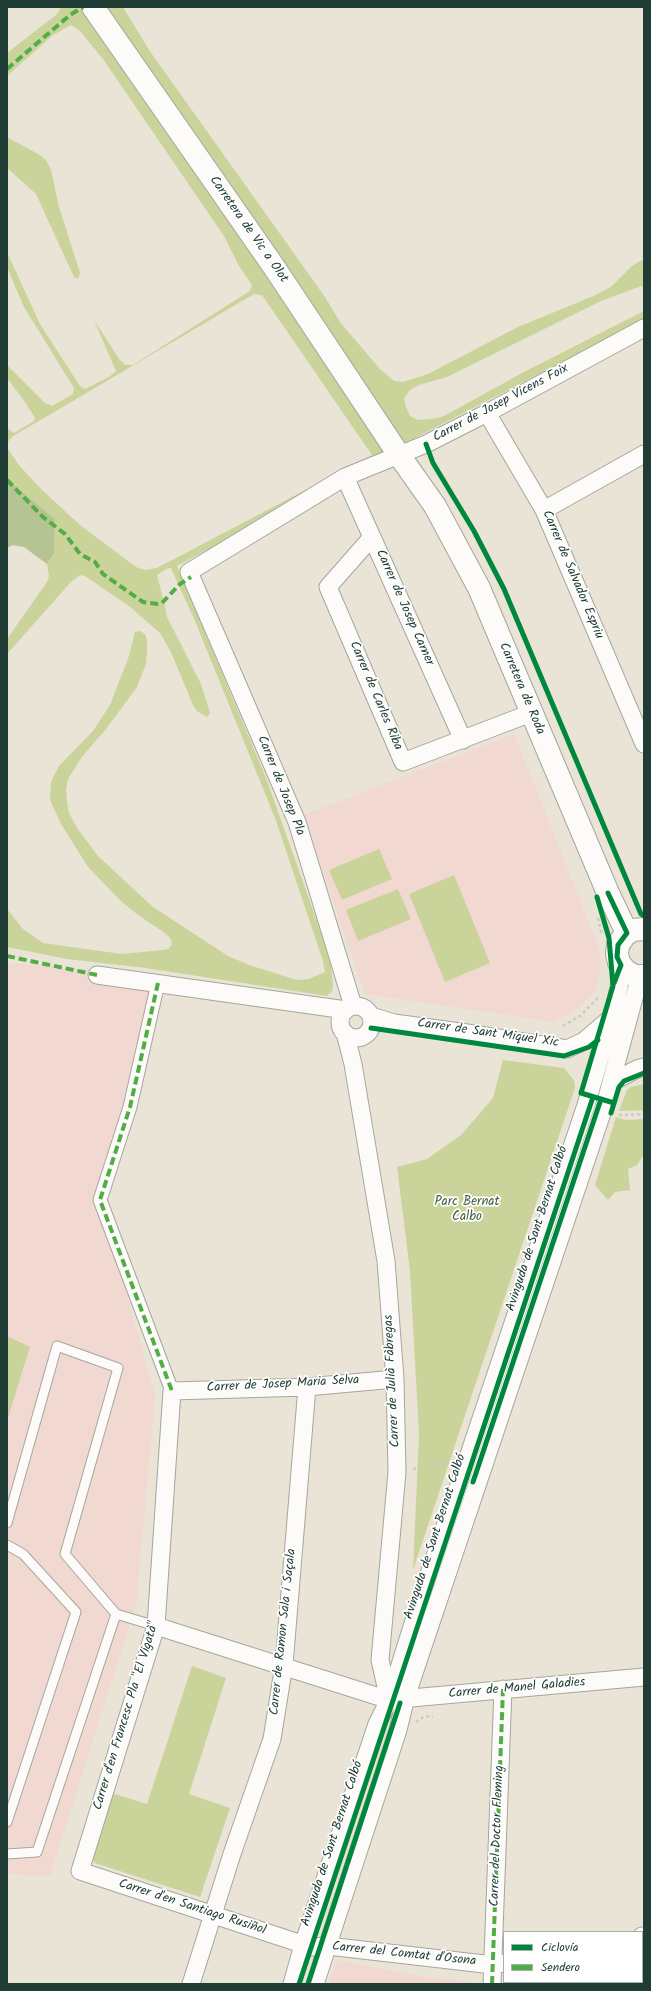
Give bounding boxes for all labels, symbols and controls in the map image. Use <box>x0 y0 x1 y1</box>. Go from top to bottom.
street label: Carretera de Vic a Olot <box>205 174 291 286</box>
street label: Carrer de Josep Vicens Foix <box>431 362 571 446</box>
street label: Carrer de Salvador Espriu <box>538 508 606 642</box>
street label: Carrer de Josep Carner <box>371 548 437 668</box>
street label: Carrer de Carles Riba <box>345 639 405 753</box>
street label: Carretera de Roda <box>495 641 547 737</box>
street label: Carrer de Josep Pla <box>253 734 307 838</box>
street label: Carrer de Sant Miquel Xic <box>416 1016 560 1052</box>
street label: Avinguda de Sant Bernat Calbó <box>504 1144 572 1314</box>
park label: Parc Bernat Calbo <box>435 1195 499 1226</box>
street label: Carrer de Julià Fàbregas <box>382 1314 404 1448</box>
street label: Carrer de Josep Maria Selva <box>206 1373 360 1397</box>
street label: Avinguda de Sant Bernat Calbó <box>402 1452 470 1622</box>
street label: Carrer de Ramon Sala i Saçala <box>267 1548 301 1716</box>
street label: Carrer d'en Francesc Pla "El Vigatà" <box>91 1620 163 1812</box>
street label: Carrer de Manel Galadies <box>448 1675 586 1703</box>
street label: Avinguda de Sant Bernat Calbó <box>299 1759 367 1929</box>
street label: Carrer del Doctor Fleming <box>488 1765 508 1907</box>
street label: Carrer d'en Santiago Rusiñol <box>116 1877 268 1939</box>
legend <box>503 1931 643 1983</box>
text: Ciclovía <box>541 1938 578 1957</box>
street label: Carrer del Comtat d'Osona <box>331 1940 477 1970</box>
text: Sendero <box>541 1958 580 1977</box>

